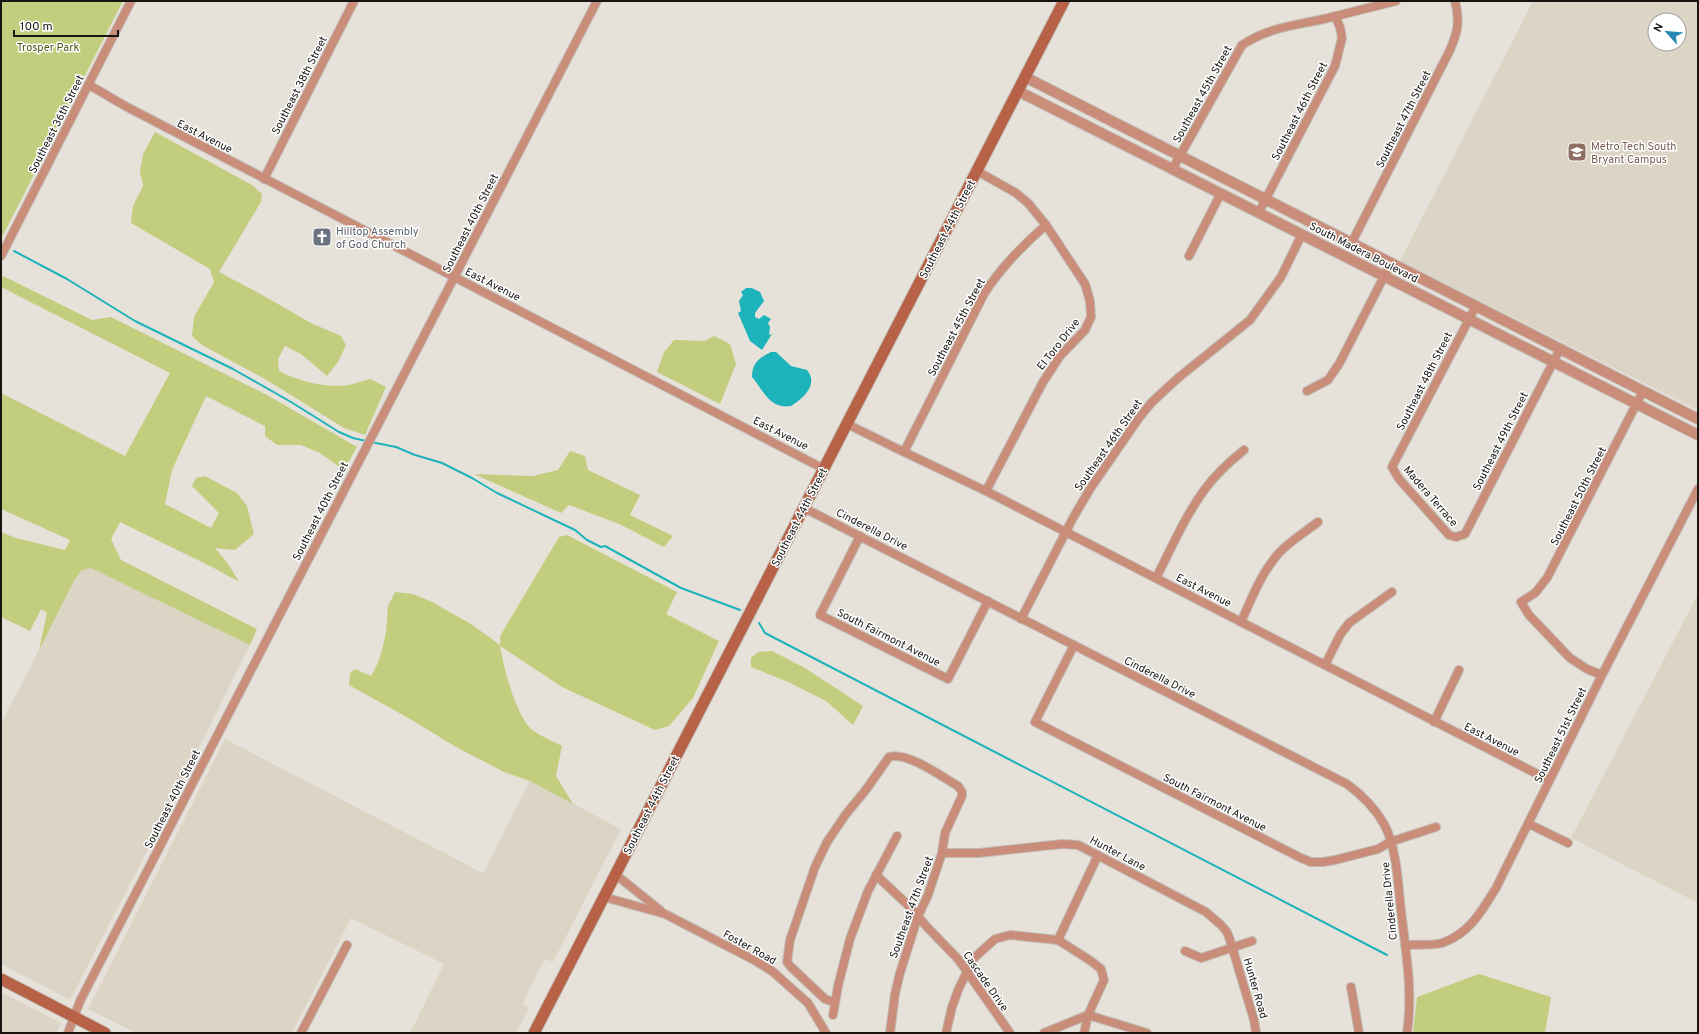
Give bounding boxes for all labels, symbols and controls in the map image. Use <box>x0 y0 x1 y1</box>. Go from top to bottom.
scale bar <box>14 12 118 38</box>
north arrow <box>1647 12 1687 52</box>
text: 100 m <box>20 19 53 35</box>
text: N <box>1651 21 1667 35</box>
street label: Southeast 38th Street <box>269 34 331 137</box>
park label: Trosper Park <box>17 41 79 55</box>
street label: Southeast 45th Street <box>1170 43 1235 146</box>
street label: Southeast 46th Street <box>1269 60 1331 163</box>
street label: Southeast 47th Street <box>1373 68 1435 171</box>
street label: Southeast 36th Street <box>26 73 88 176</box>
street label: East Avenue <box>174 117 235 157</box>
place label: Metro Tech South Bryant Campus <box>1591 140 1676 167</box>
school or university icon: Metro Tech South Bryant Campus <box>1566 141 1588 163</box>
street label: Southeast 40th Street <box>440 172 502 275</box>
street label: Southeast 44th Street <box>917 178 979 281</box>
street label: South Madera Boulevard <box>1307 219 1420 286</box>
place label: Hilltop Assembly of God Church <box>336 225 419 252</box>
church icon: Hilltop Assembly of God Church <box>311 226 333 248</box>
street label: East Avenue <box>462 265 523 305</box>
street label: Southeast 45th Street <box>925 276 989 379</box>
street label: El Toro Drive <box>1034 316 1083 373</box>
street label: Southeast 48th Street <box>1394 330 1456 433</box>
street label: Southeast 49th Street <box>1470 390 1532 493</box>
street label: Southeast 46th Street <box>1072 397 1146 494</box>
street label: East Avenue <box>750 414 811 454</box>
street label: Southeast 50th Street <box>1548 445 1610 548</box>
street label: Southeast 40th Street <box>290 460 352 563</box>
street label: Madera Terrace <box>1400 463 1460 530</box>
street label: Southeast 44th Street <box>769 466 831 569</box>
street label: Cinderella Drive <box>833 506 910 554</box>
street label: East Avenue <box>1173 571 1234 611</box>
street label: South Fairmont Avenue <box>834 606 943 670</box>
street label: Cinderella Drive <box>1121 654 1198 702</box>
street label: Southeast 51st Street <box>1532 685 1590 786</box>
street label: East Avenue <box>1461 720 1522 760</box>
street label: Southeast 40th Street <box>142 748 204 851</box>
street label: Southeast 44th Street <box>621 754 683 857</box>
street label: South Fairmont Avenue <box>1160 771 1269 835</box>
street label: Hunter Lane <box>1087 833 1148 874</box>
street label: Southeast 47th Street <box>887 854 937 960</box>
street label: Cinderella Drive <box>1379 861 1401 941</box>
street label: Foster Road <box>720 927 779 968</box>
street label: Cascade Drive <box>959 949 1011 1014</box>
street label: Hunter Road <box>1240 956 1270 1020</box>

